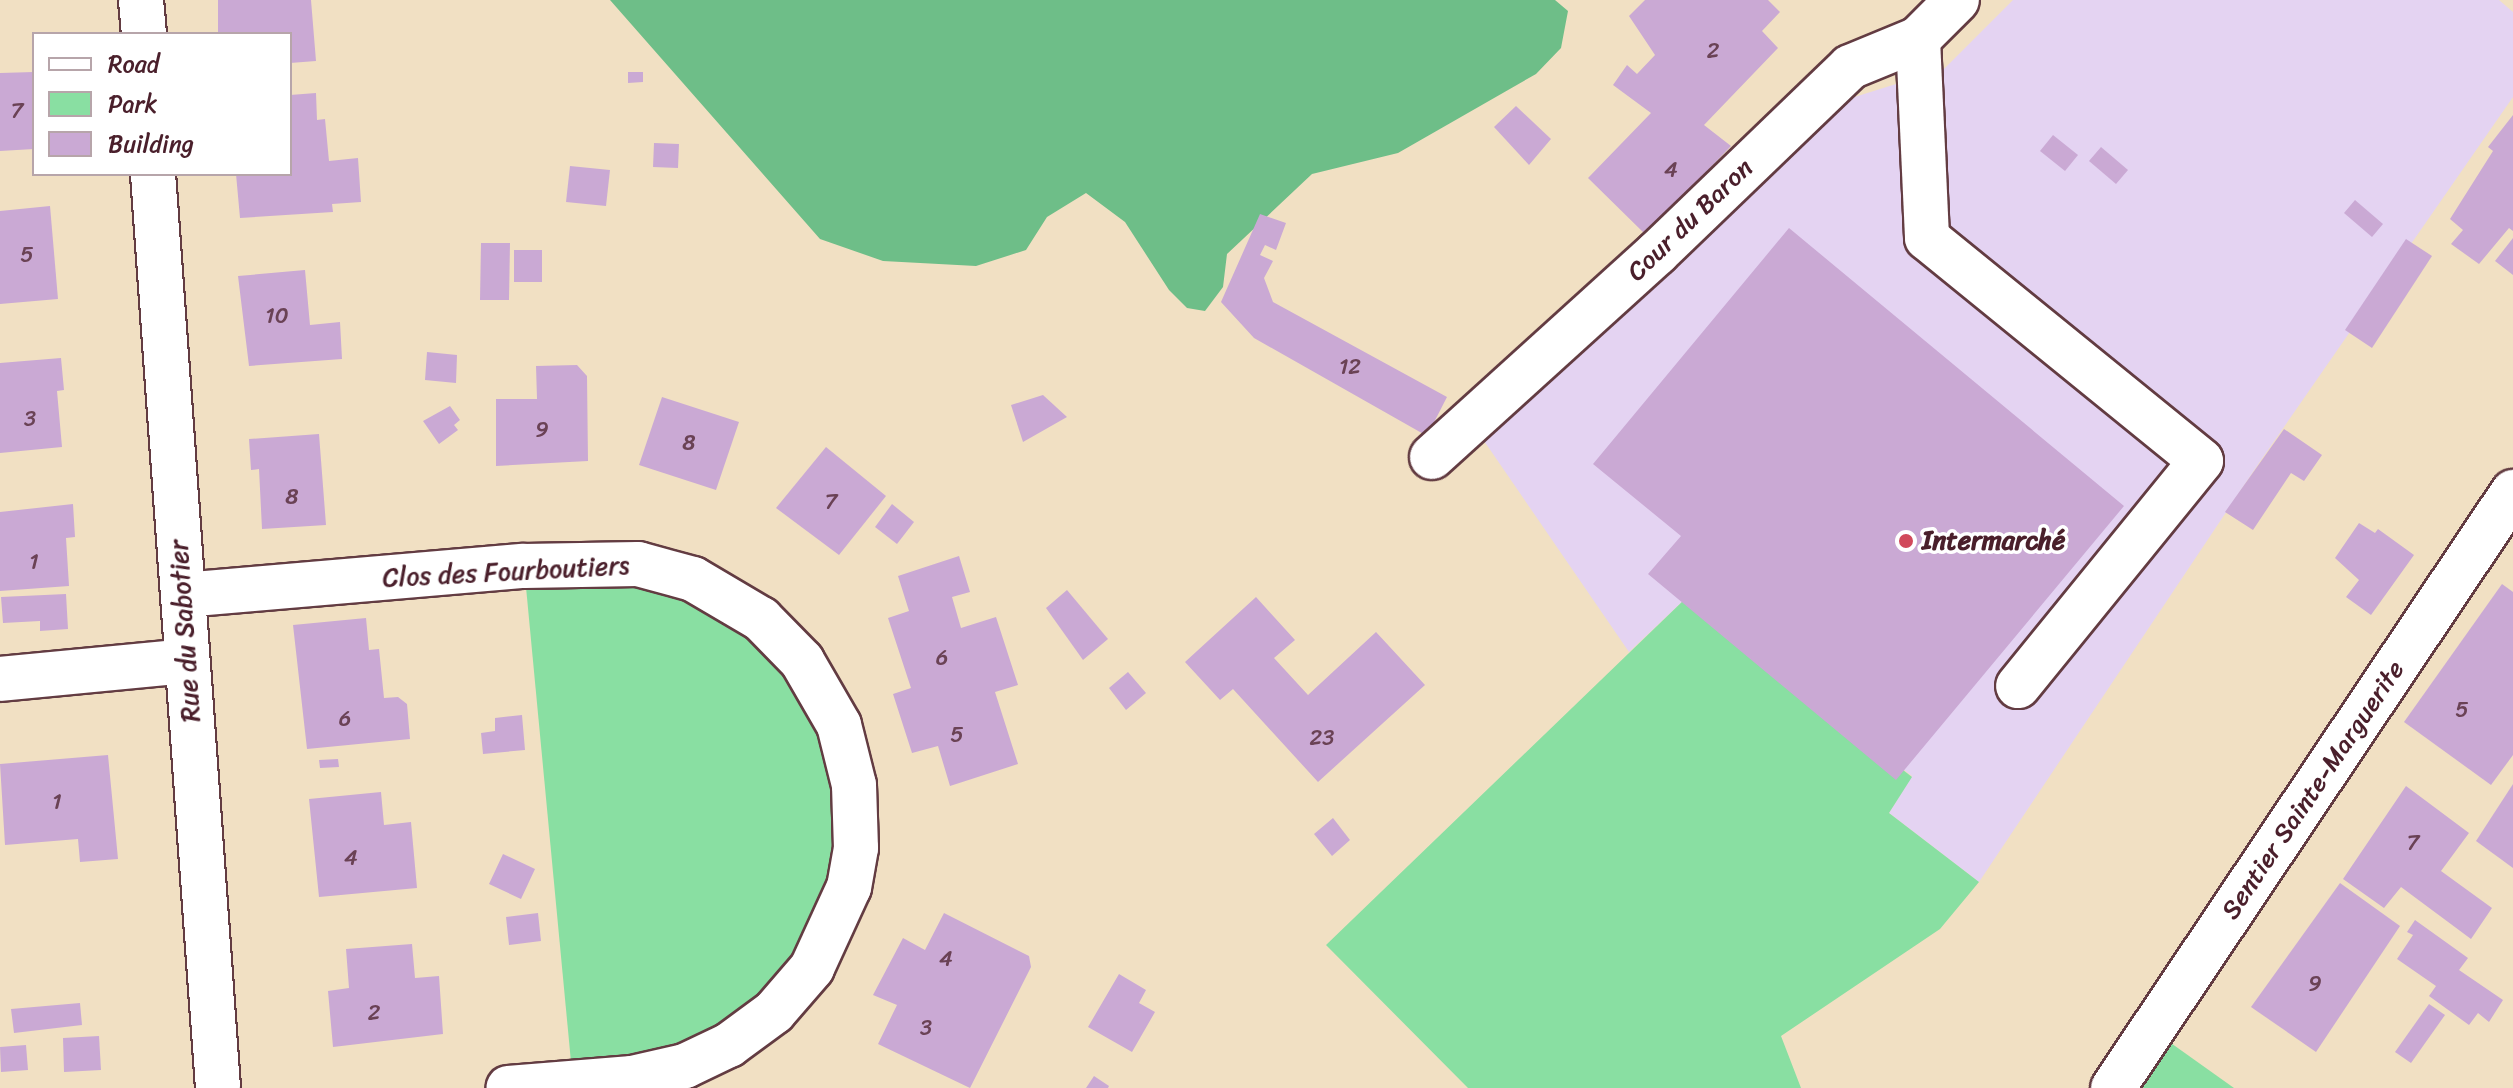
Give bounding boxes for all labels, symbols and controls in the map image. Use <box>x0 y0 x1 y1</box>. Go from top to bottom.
legend <box>32 32 292 176</box>
house number: 2 <box>1707 38 1719 64</box>
text: Road <box>108 43 159 85</box>
text: Park <box>108 83 157 125</box>
house number: 7 <box>11 98 23 124</box>
text: Building <box>108 123 194 165</box>
street label: Cour du Baron <box>1621 152 1759 288</box>
house number: 4 <box>1664 157 1678 183</box>
house number: 5 <box>20 242 34 268</box>
house number: 10 <box>265 303 289 329</box>
house number: 12 <box>1339 354 1361 380</box>
house number: 3 <box>24 406 36 432</box>
house number: 9 <box>535 417 549 443</box>
house number: 8 <box>682 430 696 456</box>
house number: 8 <box>285 484 299 510</box>
house number: 7 <box>825 489 837 515</box>
place label: Intermarché <box>1922 525 2065 557</box>
marker: Intermarché <box>1897 532 1915 550</box>
street label: Rue du Sabotier <box>163 538 207 724</box>
house number: 1 <box>29 549 39 575</box>
street label: Clos des Fourboutiers <box>382 550 630 594</box>
house number: 6 <box>936 645 948 671</box>
street label: Sentier Sainte-Marguerite <box>2215 655 2411 925</box>
house number: 5 <box>2455 697 2469 723</box>
house number: 6 <box>339 706 351 732</box>
house number: 5 <box>950 722 964 748</box>
house number: 23 <box>1310 725 1334 751</box>
house number: 1 <box>52 789 62 815</box>
house number: 7 <box>2407 830 2419 856</box>
house number: 4 <box>344 845 358 871</box>
house number: 4 <box>939 946 953 972</box>
house number: 9 <box>2308 971 2322 997</box>
house number: 2 <box>368 1000 380 1026</box>
house number: 3 <box>920 1015 932 1041</box>

